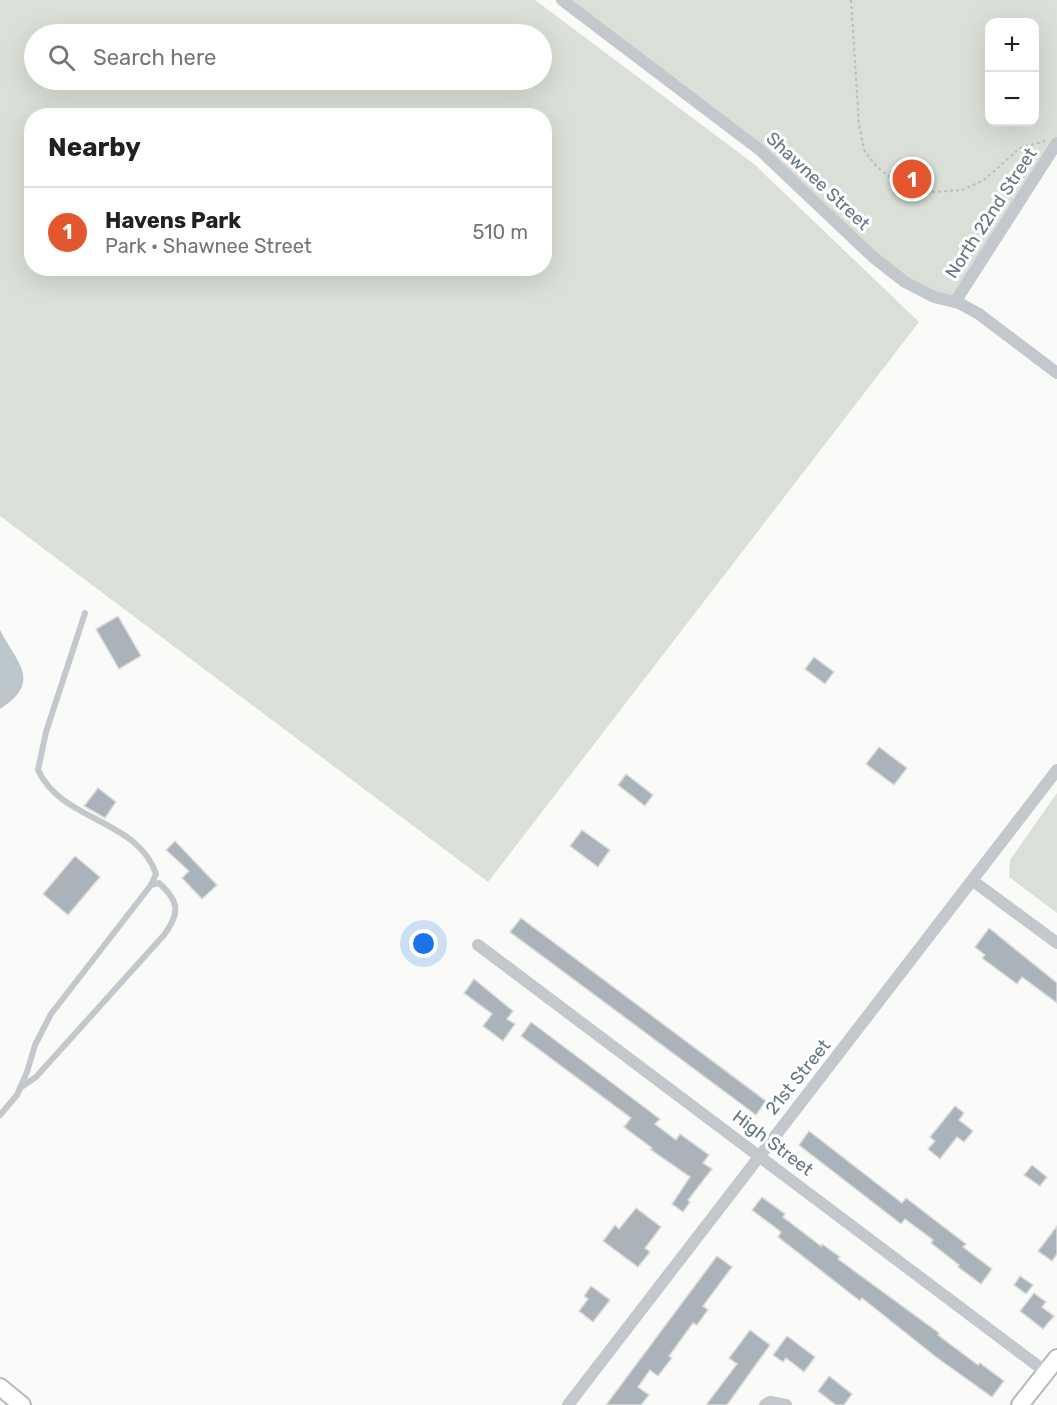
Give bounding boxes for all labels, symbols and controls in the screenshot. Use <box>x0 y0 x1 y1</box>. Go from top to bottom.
map controls <box>985 18 1039 126</box>
button: + <box>985 18 1039 72</box>
search box <box>24 24 552 90</box>
icon: search <box>45 41 78 74</box>
text: Search here <box>93 44 216 71</box>
button: − <box>985 72 1039 126</box>
street label: Shawnee Street <box>761 127 875 235</box>
text: Nearby <box>48 132 141 163</box>
street label: North 22nd Street <box>941 144 1041 282</box>
pin: 1 <box>892 156 932 201</box>
text: Havens Park <box>105 207 241 234</box>
text: 1 <box>63 220 72 244</box>
text: 510 m <box>472 220 528 244</box>
text: Park · Shawnee Street <box>105 234 312 258</box>
your location <box>409 929 438 958</box>
street label: 21st Street <box>761 1035 835 1119</box>
street label: High Street <box>728 1106 818 1180</box>

